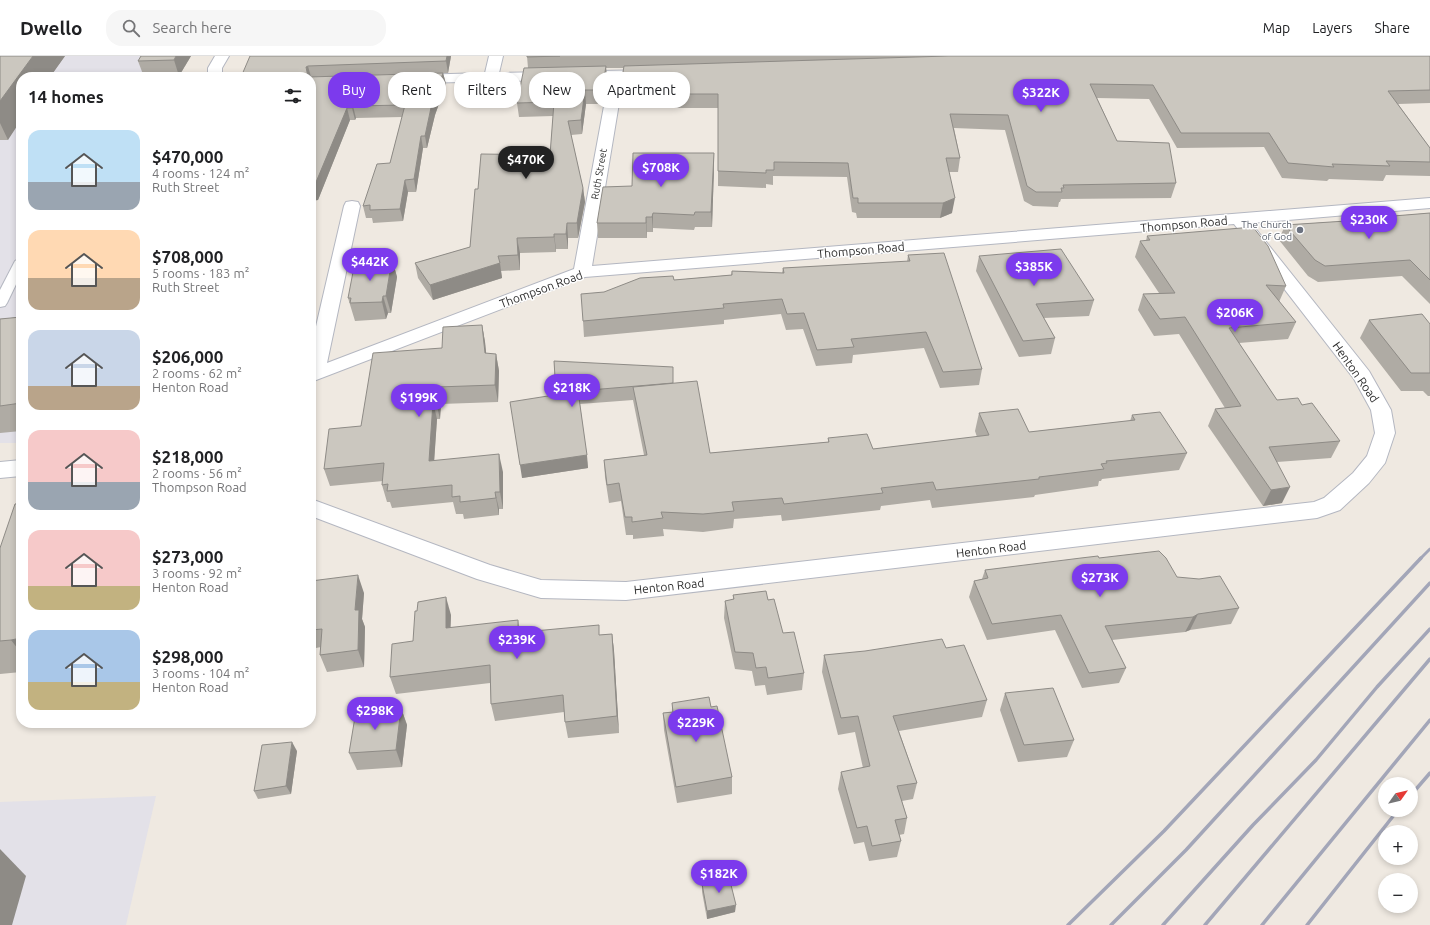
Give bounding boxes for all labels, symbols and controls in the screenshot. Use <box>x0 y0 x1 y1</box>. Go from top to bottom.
search box <box>106 10 386 46</box>
text: Dwello <box>20 17 82 39</box>
icon: search <box>120 17 142 39</box>
text: Search here <box>152 19 232 36</box>
text: Map <box>1263 20 1290 36</box>
text: Layers <box>1312 20 1352 36</box>
text: Share <box>1374 20 1410 36</box>
chip: Buy <box>328 72 380 108</box>
chip: Rent <box>388 72 446 108</box>
chip: Filters <box>454 72 521 108</box>
chip: New <box>529 72 585 108</box>
chip: Apartment <box>593 72 690 108</box>
pin: $322K <box>1013 79 1069 113</box>
icon: filters <box>282 85 304 107</box>
text: $322K <box>1022 85 1060 99</box>
text: 14 homes <box>28 87 104 106</box>
icon: home <box>60 146 108 194</box>
pin: $470K <box>498 146 554 180</box>
text: $470,000 <box>152 147 223 166</box>
street label: Ruth Street <box>589 147 609 200</box>
text: $470K <box>507 152 545 166</box>
pin: $708K <box>633 154 689 188</box>
text: $708K <box>642 160 680 174</box>
text: 4 rooms · 124 m² <box>152 166 249 180</box>
text: Ruth Street <box>152 180 219 194</box>
pin: $230K <box>1341 206 1397 240</box>
text: $230K <box>1350 212 1388 226</box>
street label: Thompson Road <box>1140 214 1228 234</box>
place label: The Church of God <box>1241 219 1292 242</box>
marker: The Church of God <box>1295 225 1305 235</box>
street label: Thompson Road <box>817 240 905 260</box>
icon: home <box>60 246 108 294</box>
text: $708,000 <box>152 247 223 266</box>
pin: $442K <box>342 248 398 282</box>
pin: $385K <box>1006 253 1062 287</box>
text: $442K <box>351 254 389 268</box>
text: $385K <box>1015 259 1053 273</box>
text: 5 rooms · 183 m² <box>152 266 249 280</box>
street label: Thompson Road <box>498 268 584 310</box>
text: Ruth Street <box>152 280 219 294</box>
pin: $206K <box>1207 299 1263 333</box>
text: $206K <box>1216 305 1254 319</box>
street label: Henton Road <box>1330 339 1382 405</box>
icon: home <box>60 346 108 394</box>
text: $206,000 <box>152 347 223 366</box>
text: 2 rooms · 62 m² <box>152 366 242 380</box>
pin: $218K <box>544 374 600 408</box>
text: Henton Road <box>152 380 229 394</box>
text: $218K <box>553 380 591 394</box>
pin: $199K <box>391 384 447 418</box>
text: $199K <box>400 390 438 404</box>
icon: home <box>60 446 108 494</box>
text: $218,000 <box>152 447 223 466</box>
text: 2 rooms · 56 m² <box>152 466 242 480</box>
text: Thompson Road <box>152 480 247 494</box>
street label: Henton Road <box>955 538 1027 560</box>
icon: home <box>60 546 108 594</box>
text: $273,000 <box>152 547 223 566</box>
pin: $273K <box>1072 564 1128 598</box>
text: 3 rooms · 92 m² <box>152 566 242 580</box>
text: $273K <box>1081 570 1119 584</box>
street label: Henton Road <box>633 576 705 596</box>
text: Henton Road <box>152 580 229 594</box>
pin: $239K <box>489 626 545 660</box>
text: $239K <box>498 632 536 646</box>
icon: home <box>60 646 108 694</box>
text: $298,000 <box>152 647 223 666</box>
text: 3 rooms · 104 m² <box>152 666 249 680</box>
text: Henton Road <box>152 680 229 694</box>
pin: $298K <box>347 697 403 731</box>
text: $298K <box>356 703 394 717</box>
pin: $229K <box>668 709 724 743</box>
text: $229K <box>677 715 715 729</box>
north arrow <box>1378 777 1418 817</box>
map controls <box>1378 777 1418 913</box>
button: + <box>1378 825 1418 865</box>
pin: $182K <box>691 860 747 894</box>
text: $182K <box>700 866 738 880</box>
button: − <box>1378 873 1418 913</box>

